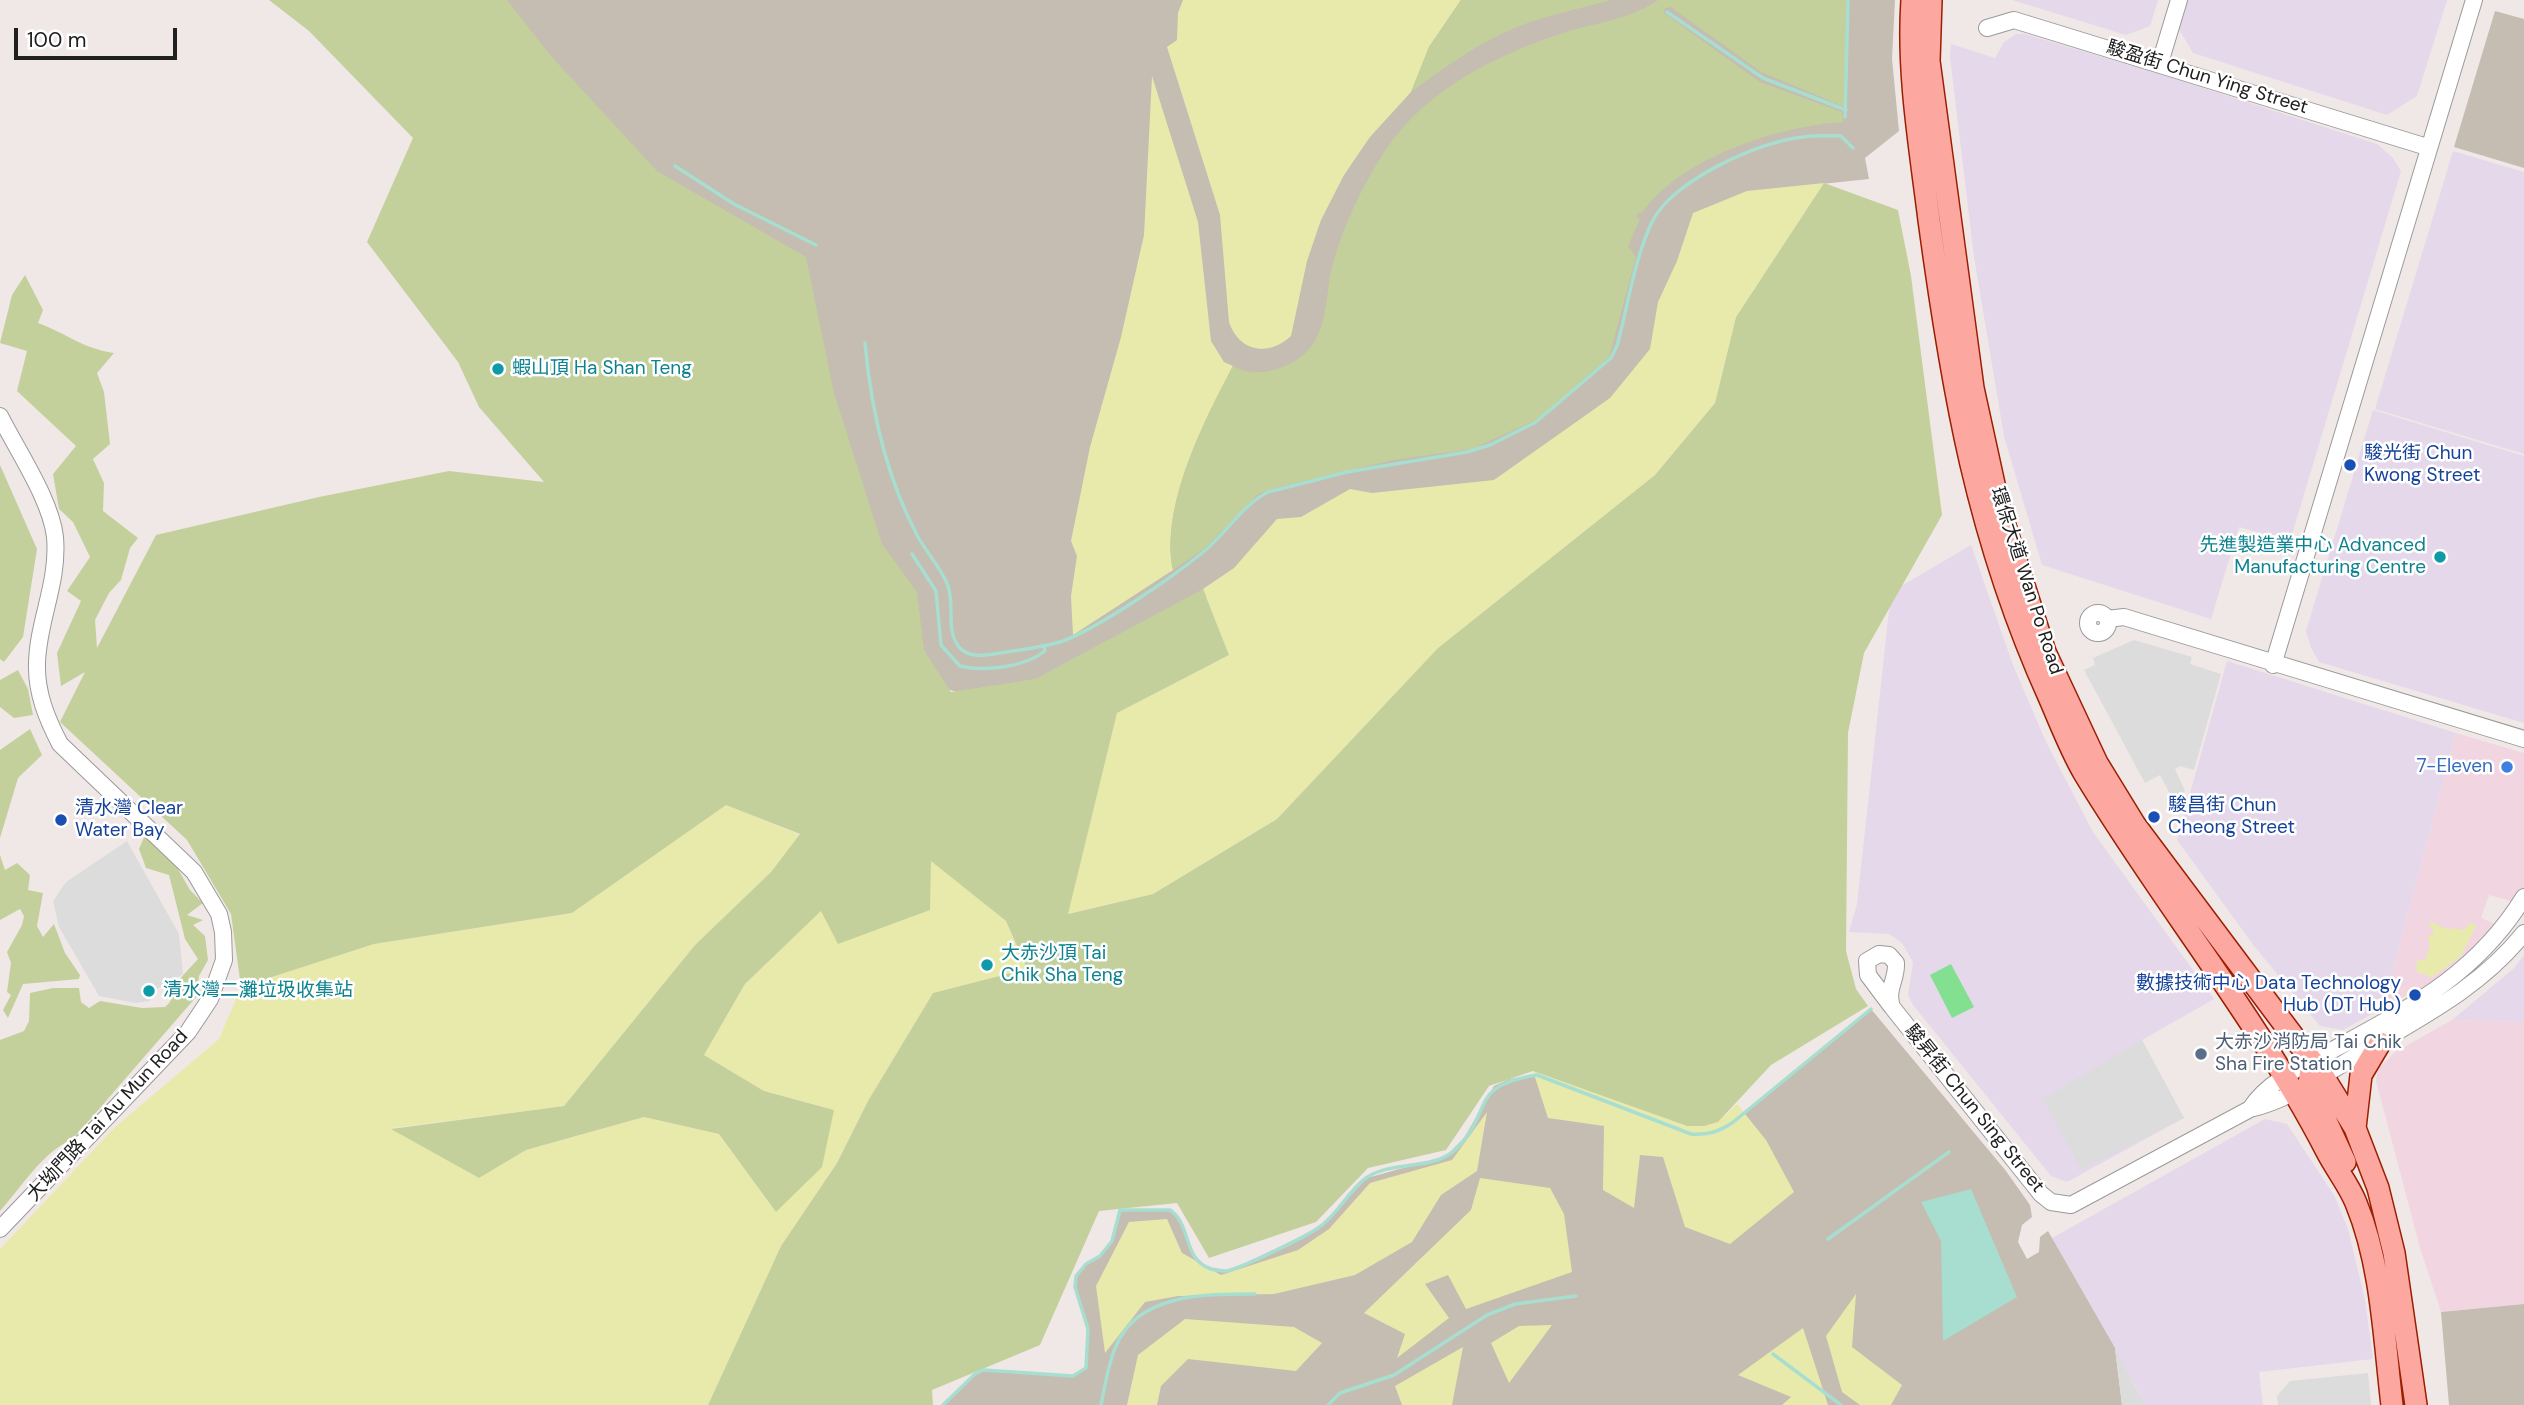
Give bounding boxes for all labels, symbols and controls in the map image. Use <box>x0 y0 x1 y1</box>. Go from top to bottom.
scale bar <box>18 14 180 58</box>
text: 100 m <box>27 26 87 54</box>
street label: 駿盈街 Chun Ying Street <box>2104 36 2310 120</box>
place label: 蝦山頂 Ha Shan Teng <box>512 358 692 380</box>
marker: 蝦山頂 Ha Shan Teng <box>490 361 506 377</box>
place label: 駿光街 Chun Kwong Street <box>2364 443 2480 487</box>
marker: 駿光街 Chun Kwong Street <box>2342 457 2358 473</box>
street label: 環保大道 Wan Po Road <box>1985 484 2067 678</box>
place label: 先進製造業中心 Advanced Manufacturing Centre <box>2200 535 2426 579</box>
marker: 先進製造業中心 Advanced Manufacturing Centre <box>2432 549 2448 565</box>
place label: 7-Eleven <box>2417 756 2493 778</box>
marker: 7-Eleven <box>2499 759 2515 775</box>
place label: 駿昌街 Chun Cheong Street <box>2168 795 2295 839</box>
place label: 清水灣 Clear Water Bay <box>75 798 183 842</box>
marker: 駿昌街 Chun Cheong Street <box>2146 809 2162 825</box>
marker: 清水灣 Clear Water Bay <box>53 812 69 828</box>
place label: 大赤沙頂 Tai Chik Sha Teng <box>1001 943 1123 987</box>
marker: 大赤沙頂 Tai Chik Sha Teng <box>979 957 995 973</box>
place label: 數據技術中心 Data Technology Hub (DT Hub) <box>2136 973 2401 1017</box>
place label: 清水灣二灘垃圾收集站 <box>163 980 353 1002</box>
marker: 清水灣二灘垃圾收集站 <box>141 983 157 999</box>
marker: 數據技術中心 Data Technology Hub (DT Hub) <box>2407 987 2423 1003</box>
street label: 駿昇街 Chun Sing Street <box>1899 1020 2049 1198</box>
street label: 大坳門路 Tai Au Mun Road <box>23 1026 193 1206</box>
place label: 大赤沙消防局 Tai Chik Sha Fire Station <box>2215 1032 2402 1076</box>
marker: 大赤沙消防局 Tai Chik Sha Fire Station <box>2193 1046 2209 1062</box>

